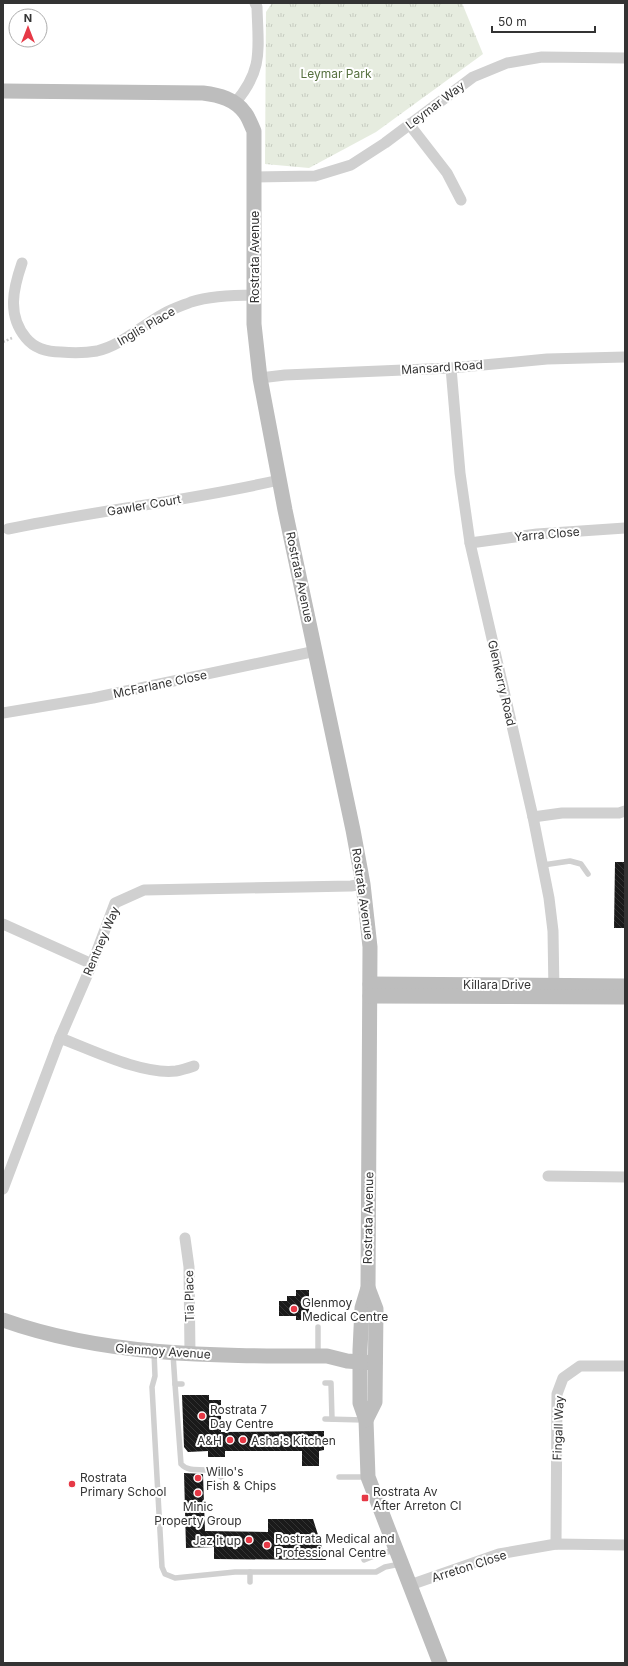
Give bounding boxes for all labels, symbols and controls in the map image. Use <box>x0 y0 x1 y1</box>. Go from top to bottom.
north arrow <box>8 8 48 48</box>
scale bar <box>492 8 595 34</box>
text: N <box>24 11 32 25</box>
text: 50 m <box>498 14 527 29</box>
park label: Leymar Park <box>300 66 372 81</box>
street label: Leymar Way <box>403 78 468 132</box>
street label: Rostrata Avenue <box>247 211 262 303</box>
street label: Inglis Place <box>114 303 178 349</box>
street label: Mansard Road <box>401 357 483 377</box>
street label: Gawler Court <box>106 491 182 519</box>
street label: Yarra Close <box>514 524 580 544</box>
street label: Rostrata Avenue <box>283 530 317 624</box>
street label: Glenkerry Road <box>485 639 519 727</box>
street label: McFarlane Close <box>112 667 208 701</box>
street label: Rostrata Avenue <box>349 847 377 941</box>
street label: Rentney Way <box>80 904 122 978</box>
street label: Killara Drive <box>463 977 531 992</box>
street label: Rostrata Avenue <box>360 1172 376 1264</box>
street label: Tia Place <box>181 1270 197 1322</box>
place label: Glenmoy Medical Centre <box>302 1295 388 1324</box>
marker: Glenmoy Medical Centre <box>289 1304 299 1314</box>
street label: Glenmoy Avenue <box>115 1340 211 1362</box>
street label: Fingall Way <box>549 1395 567 1461</box>
place label: Rostrata 7 Day Centre <box>210 1402 273 1431</box>
marker: Rostrata 7 Day Centre <box>197 1411 207 1421</box>
place label: A&H <box>197 1433 222 1448</box>
place label: Asha's Kitchen <box>251 1433 336 1448</box>
marker: A&H <box>225 1435 235 1445</box>
marker: Asha's Kitchen <box>238 1435 248 1445</box>
place label: Willo's Fish & Chips <box>206 1464 276 1493</box>
place label: Rostrata Primary School <box>80 1470 166 1499</box>
marker: Willo's Fish & Chips <box>193 1473 203 1483</box>
marker: Rostrata Primary School <box>67 1479 77 1489</box>
place label: Rostrata Av After Arreton Cl <box>373 1484 461 1513</box>
marker: Minic Property Group <box>193 1488 203 1498</box>
marker: Rostrata Av After Arreton Cl <box>360 1493 370 1503</box>
place label: Minic Property Group <box>154 1499 242 1528</box>
place label: Rostrata Medical and Professional Centre <box>275 1531 395 1560</box>
place label: Jaz it up <box>193 1533 241 1548</box>
marker: Jaz it up <box>244 1535 254 1545</box>
marker: Rostrata Medical and Professional Centre <box>262 1540 272 1550</box>
street label: Arreton Close <box>430 1547 508 1585</box>

